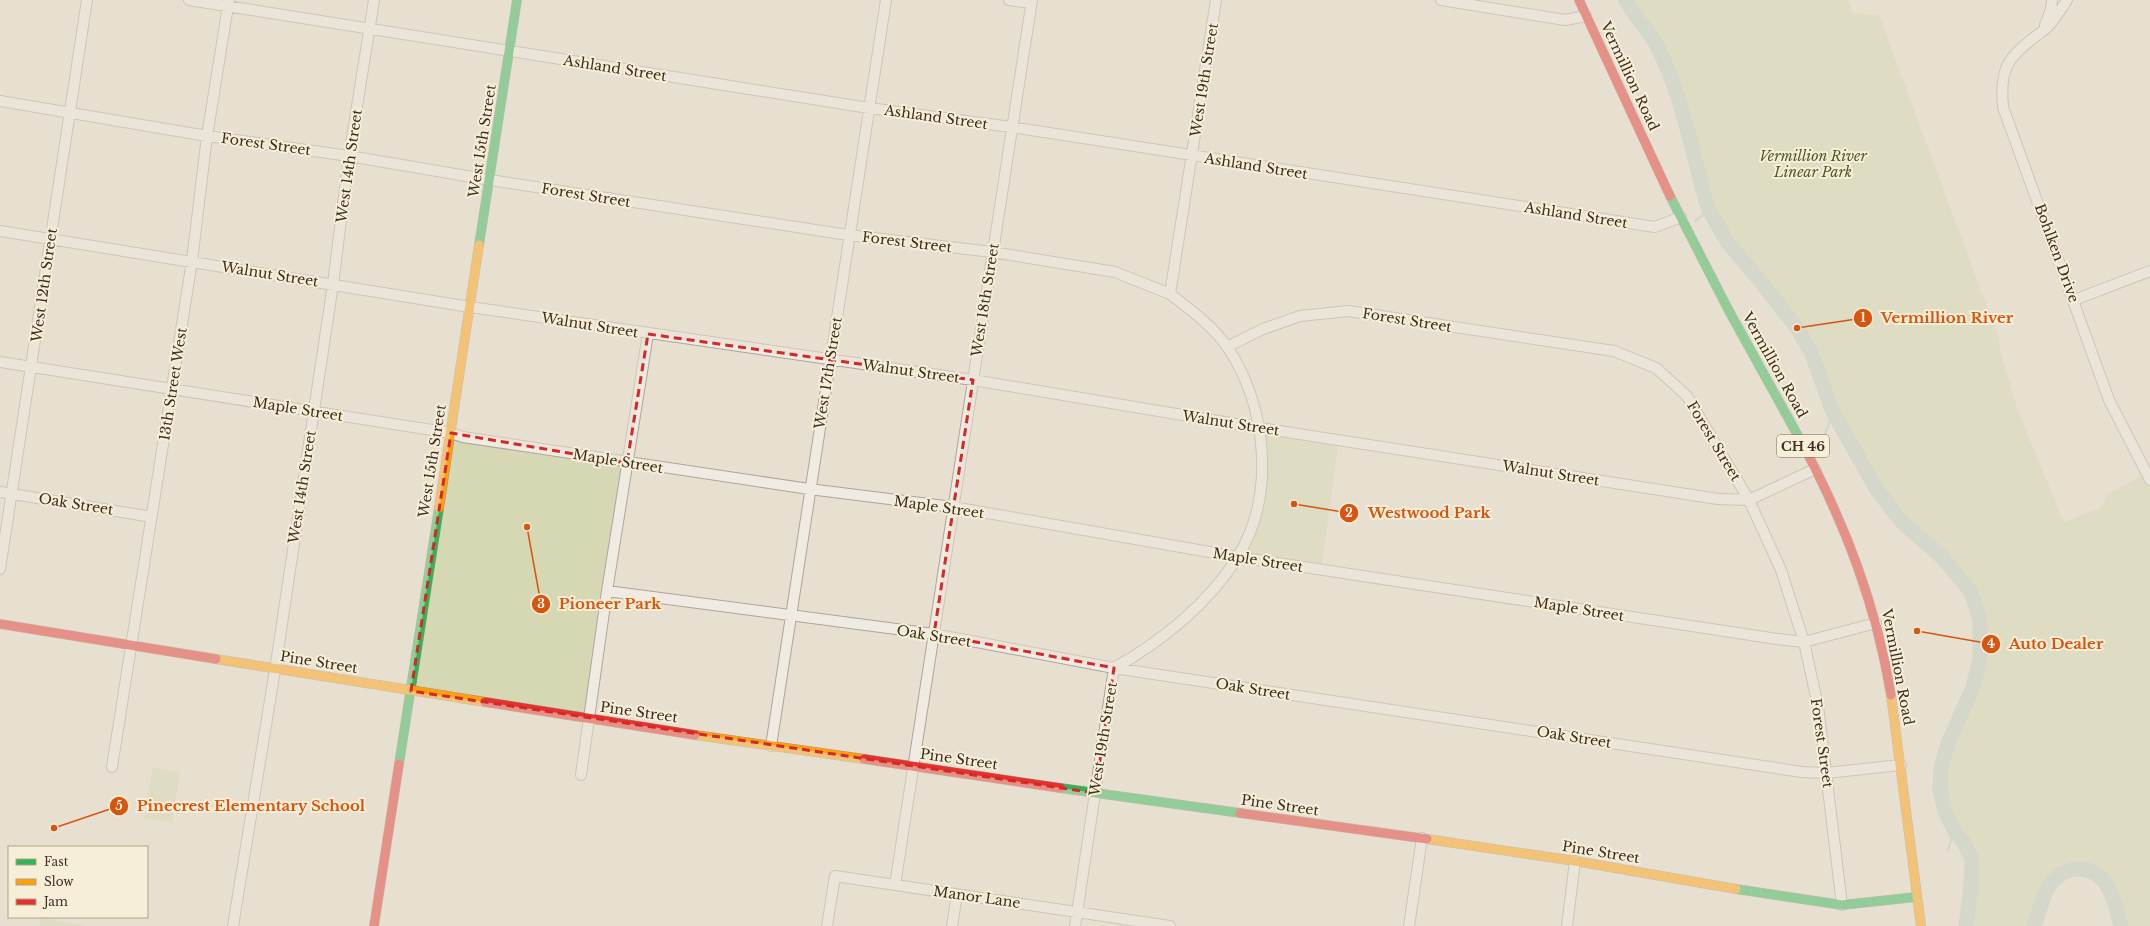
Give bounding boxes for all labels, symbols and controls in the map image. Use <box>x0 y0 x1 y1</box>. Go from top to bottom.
street label: Vermillion Road <box>1596 18 1663 134</box>
street label: West 19th Street <box>1186 21 1222 139</box>
street label: Ashland Street <box>561 51 669 85</box>
street label: West 15th Street <box>464 82 500 200</box>
street label: Ashland Street <box>882 101 990 133</box>
street label: West 14th Street <box>332 107 366 225</box>
street label: Forest Street <box>220 129 313 159</box>
park label: Vermillion River Linear Park <box>1759 147 1867 181</box>
street label: Ashland Street <box>1202 149 1310 183</box>
street label: Forest Street <box>540 179 633 211</box>
street label: Ashland Street <box>1522 198 1630 232</box>
street label: Bohlken Drive <box>2031 201 2083 305</box>
street label: West 12th Street <box>27 226 61 344</box>
street label: Forest Street <box>861 228 954 257</box>
street label: West 18th Street <box>967 241 1003 359</box>
street label: Walnut Street <box>219 257 320 291</box>
street label: Forest Street <box>1361 304 1454 336</box>
callout: Vermillion River <box>1853 304 2021 331</box>
street label: Walnut Street <box>539 308 640 342</box>
street label: Vermillion Road <box>1738 308 1812 422</box>
text: Vermillion River <box>1880 308 2014 327</box>
text: 1 <box>1860 310 1866 325</box>
street label: West 17th Street <box>810 315 846 431</box>
street label: 13th Street West <box>155 325 191 442</box>
street label: Walnut Street <box>860 355 961 387</box>
street label: Maple Street <box>252 393 345 425</box>
street label: Forest Street <box>1683 398 1745 485</box>
street label: West 15th Street <box>414 402 450 520</box>
street label: Walnut Street <box>1180 406 1281 440</box>
street label: West 14th Street <box>284 428 320 546</box>
road number: CH 46 <box>1777 435 1829 457</box>
street label: Maple Street <box>572 445 665 477</box>
street label: Walnut Street <box>1500 456 1601 490</box>
street label: Oak Street <box>37 489 115 519</box>
street label: Maple Street <box>893 492 986 522</box>
callout: Westwood Park <box>1339 500 1498 527</box>
text: Westwood Park <box>1367 503 1491 522</box>
text: 2 <box>1345 505 1353 520</box>
street label: Maple Street <box>1212 544 1305 576</box>
callout: Pioneer Park <box>531 591 669 618</box>
street label: Maple Street <box>1533 593 1626 625</box>
text: Pioneer Park <box>559 594 662 613</box>
text: 3 <box>537 596 545 611</box>
street label: Vermillion Road <box>1878 606 1918 727</box>
street label: Oak Street <box>895 621 973 651</box>
callout: Auto Dealer <box>1981 630 2112 657</box>
text: Auto Dealer <box>2008 634 2104 653</box>
text: 4 <box>1987 636 1995 651</box>
street label: Pine Street <box>279 647 360 677</box>
street label: Oak Street <box>1214 674 1292 704</box>
street label: West 19th Street <box>1085 680 1121 798</box>
street label: Forest Street <box>1807 697 1837 790</box>
street label: Pine Street <box>599 698 680 726</box>
street label: Oak Street <box>1535 722 1613 752</box>
street label: Pine Street <box>919 745 1000 773</box>
street label: Pine Street <box>1240 791 1321 819</box>
callout: Pinecrest Elementary School <box>109 792 374 819</box>
text: Pinecrest Elementary School <box>137 796 366 815</box>
text: 5 <box>115 798 123 813</box>
street label: Pine Street <box>1561 837 1642 867</box>
legend <box>8 846 148 918</box>
text: Fast <box>44 854 69 869</box>
text: Slow <box>44 874 74 889</box>
street label: Manor Lane <box>932 882 1022 912</box>
text: Jam <box>42 894 68 909</box>

